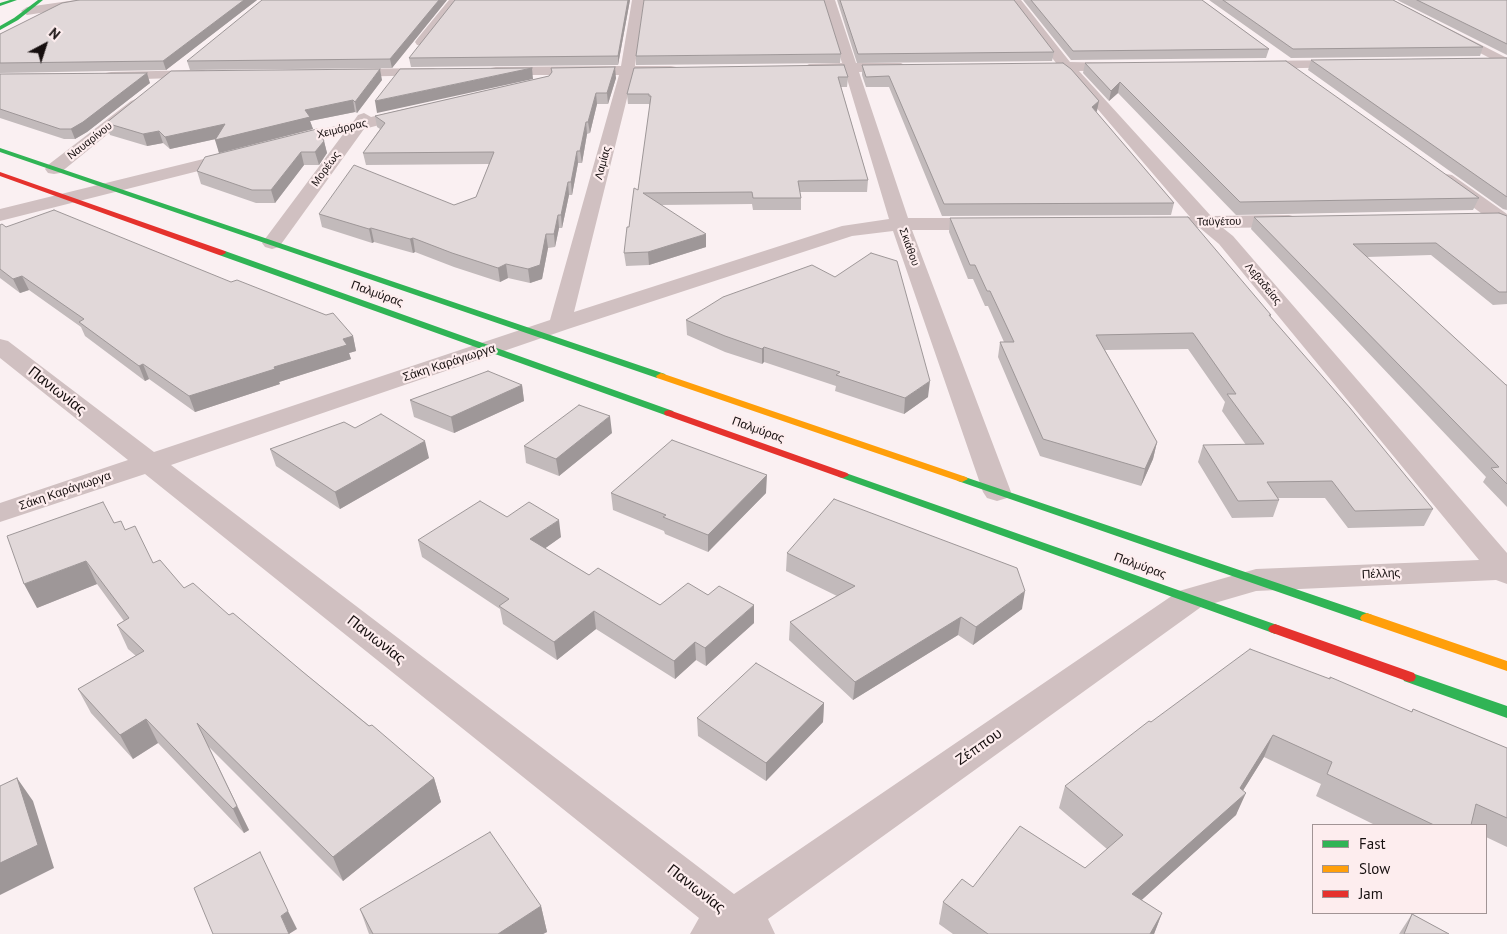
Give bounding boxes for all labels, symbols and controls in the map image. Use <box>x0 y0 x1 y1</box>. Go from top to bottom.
north arrow <box>20 20 70 70</box>
text: N <box>45 24 64 43</box>
street label: Χειμάρρας <box>316 116 368 142</box>
street label: Ναυαρίνου <box>65 119 115 163</box>
street label: Λαμίας <box>592 145 614 181</box>
street label: Μορέως <box>309 149 343 189</box>
street label: Ταϋγέτου <box>1197 215 1241 229</box>
street label: Σκιάθου <box>896 226 922 268</box>
street label: Λεβαδείας <box>1242 261 1284 307</box>
street label: Παλμύρας <box>349 278 405 310</box>
street label: Σάκη Καράγιωργα <box>401 341 497 385</box>
street label: Πανιωνίας <box>24 363 90 419</box>
street label: Παλμύρας <box>730 414 786 446</box>
street label: Σάκη Καράγιωργα <box>17 468 113 514</box>
street label: Παλμύρας <box>1112 550 1168 582</box>
street label: Πέλλης <box>1361 566 1401 582</box>
street label: Πανιωνίας <box>343 612 409 668</box>
street label: Ζέππου <box>952 725 1006 769</box>
legend <box>1312 824 1487 914</box>
text: Fast <box>1359 834 1386 853</box>
text: Slow <box>1359 859 1390 878</box>
street label: Πανιωνίας <box>663 861 729 917</box>
text: Jam <box>1359 884 1383 903</box>

